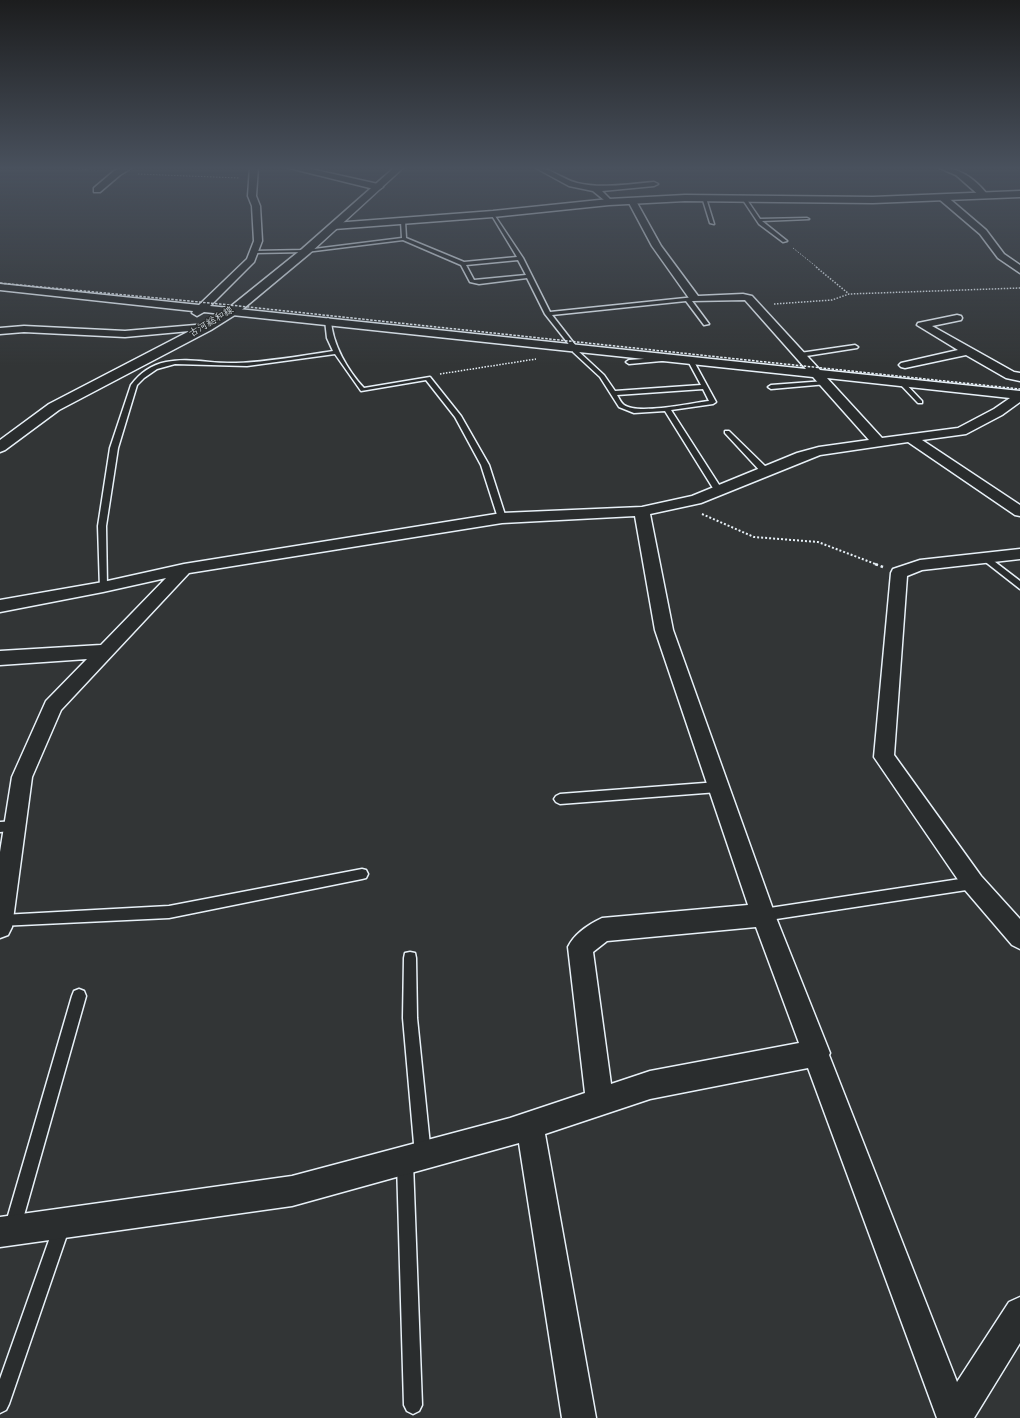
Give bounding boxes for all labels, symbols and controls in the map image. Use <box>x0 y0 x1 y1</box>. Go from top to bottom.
street label: 古河総和線 <box>187 305 237 341</box>

